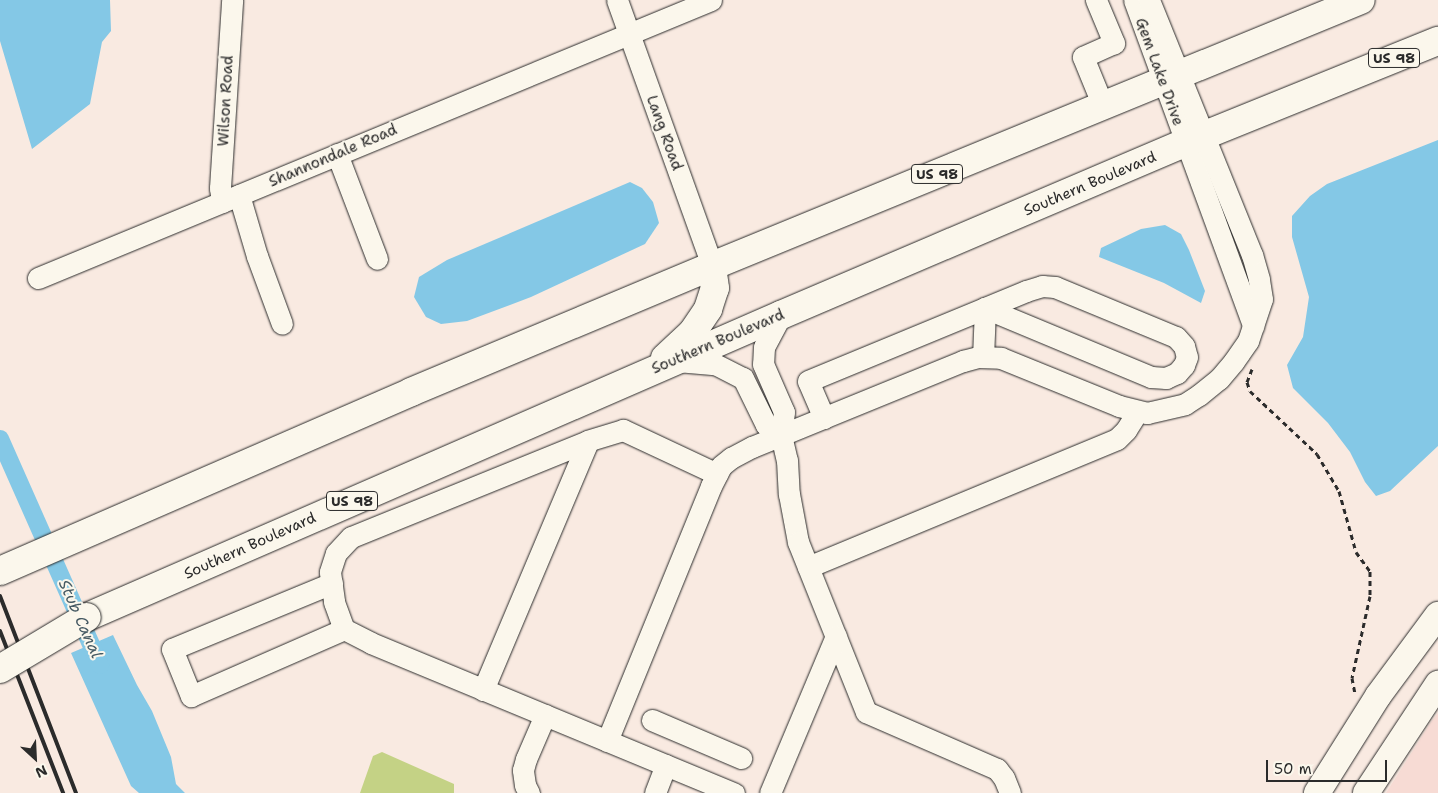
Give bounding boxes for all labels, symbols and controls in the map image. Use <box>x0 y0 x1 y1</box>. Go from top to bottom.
street label: Gem Lake Drive <box>1131 16 1187 128</box>
road number: US 98 <box>1368 46 1420 70</box>
street label: Wilson Road <box>215 55 237 147</box>
street label: Lang Road <box>642 93 686 173</box>
street label: Shannondale Road <box>266 121 400 191</box>
street label: Southern Boulevard <box>1021 148 1159 220</box>
road number: US 98 <box>911 162 963 185</box>
street label: Southern Boulevard <box>649 306 787 378</box>
road number: US 98 <box>326 490 378 512</box>
street label: Southern Boulevard <box>181 509 319 583</box>
water label: Stub Canal <box>54 577 106 661</box>
north arrow <box>10 733 60 783</box>
scale bar <box>1268 750 1389 782</box>
text: 50 m <box>1274 759 1312 779</box>
text: N <box>33 761 50 782</box>

